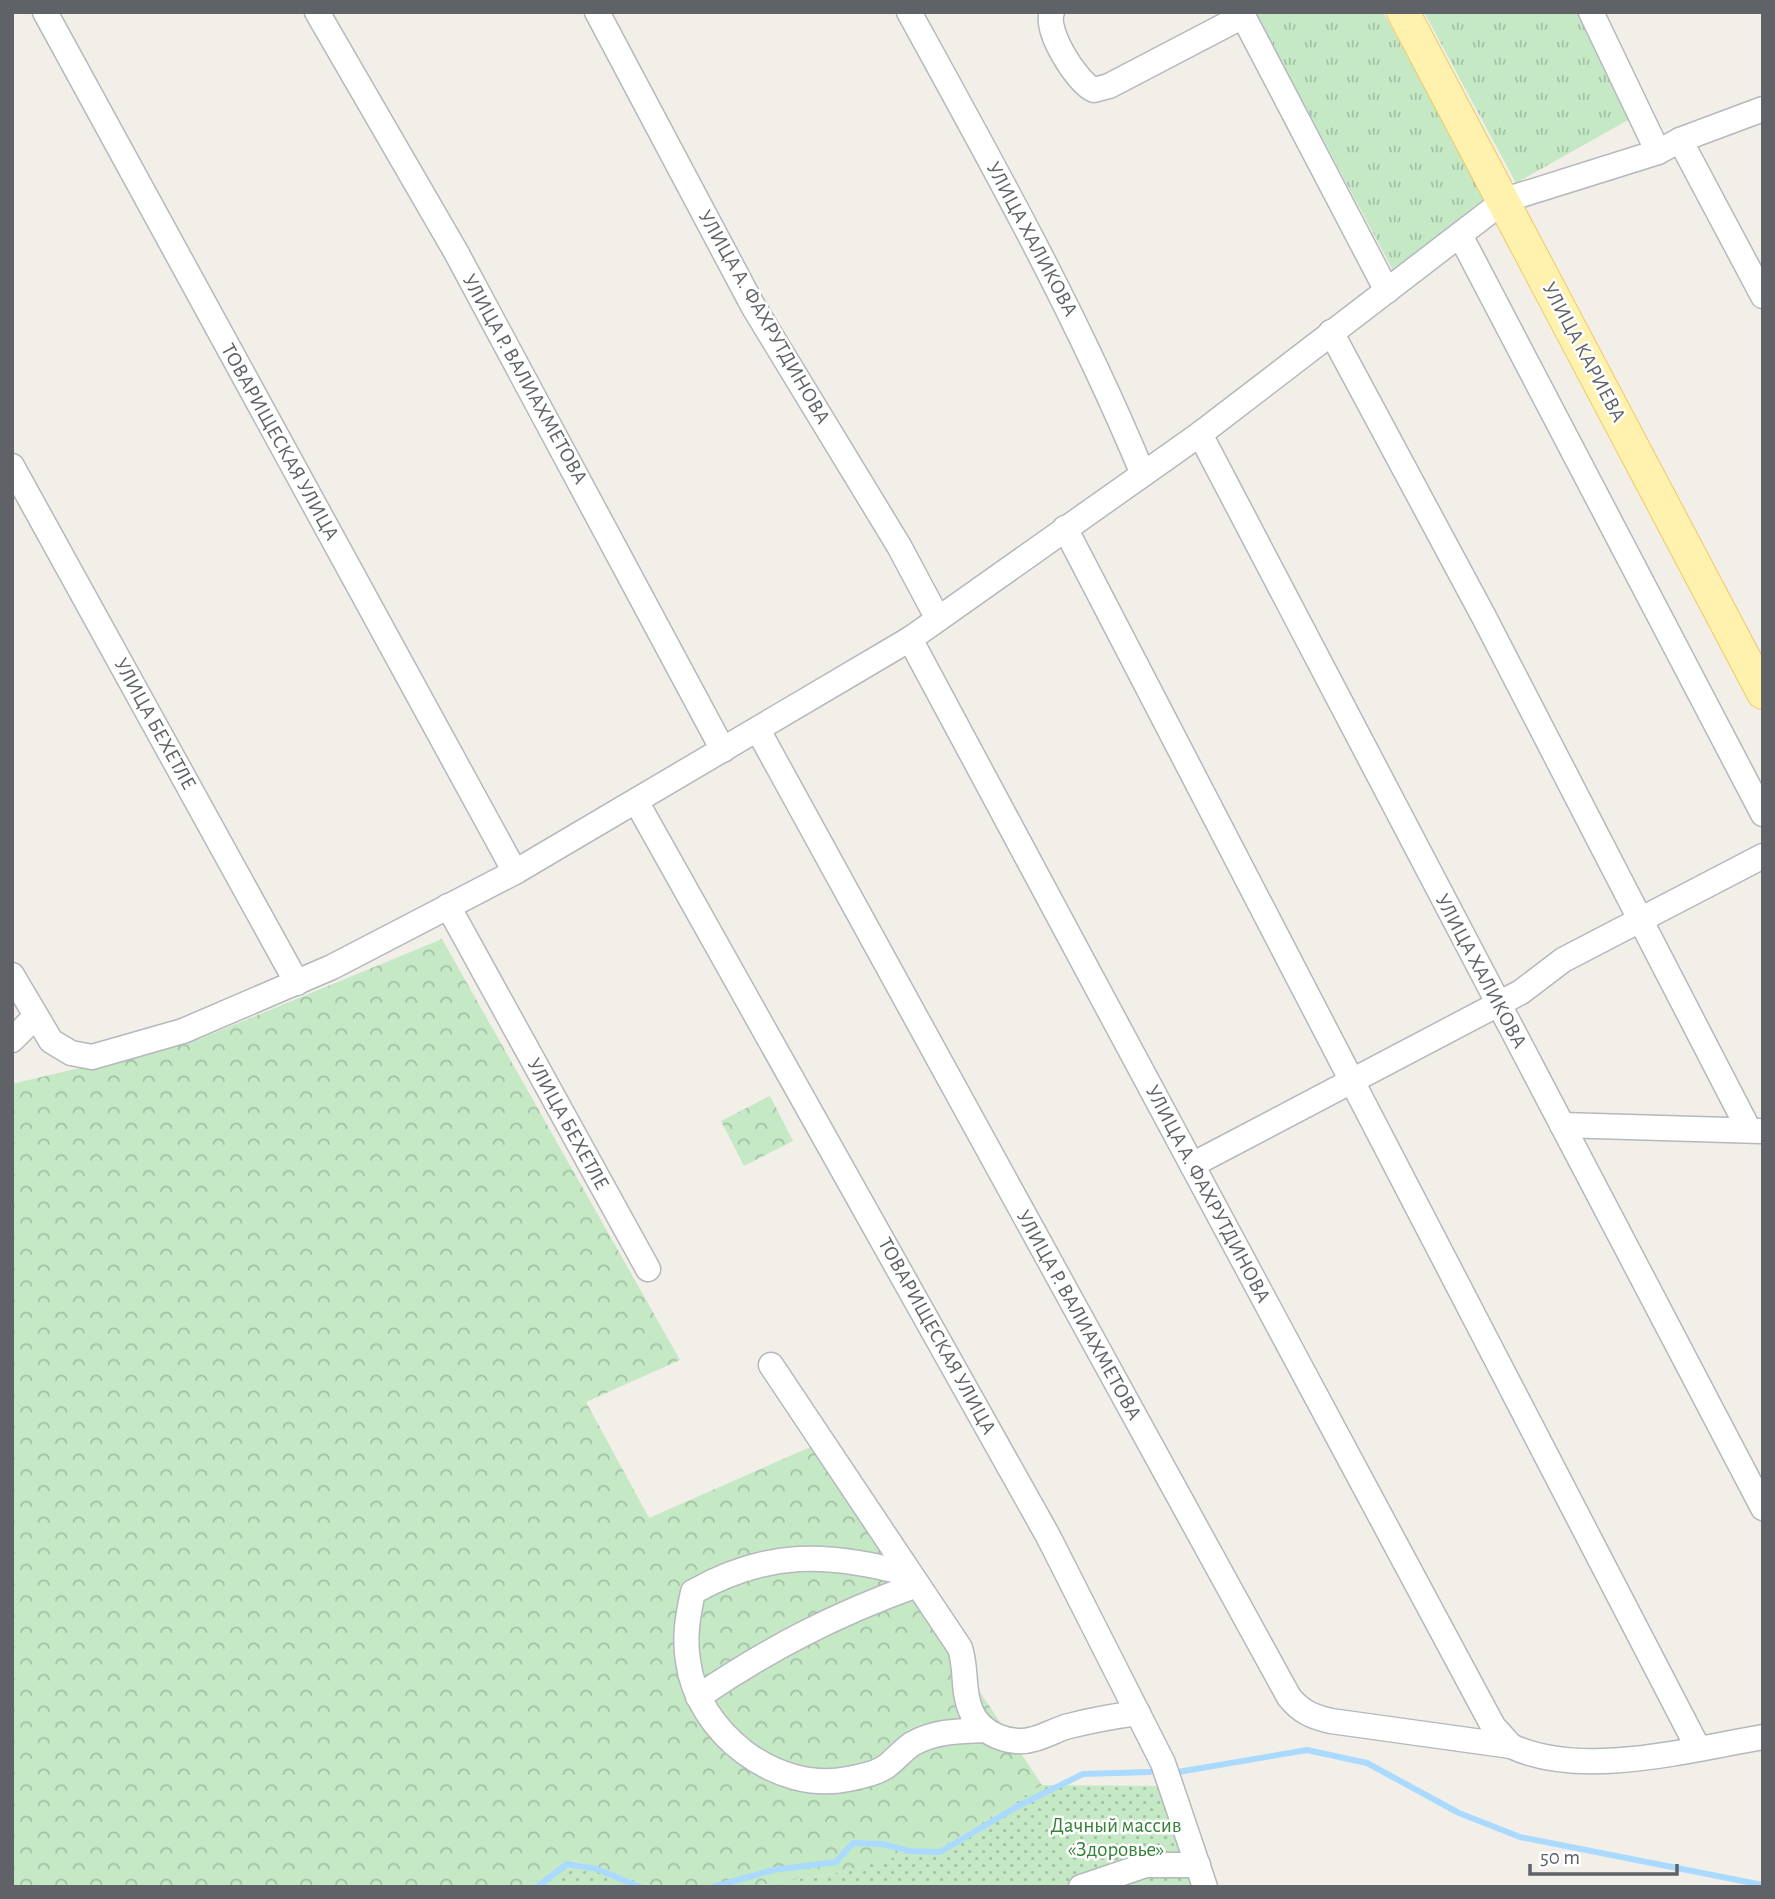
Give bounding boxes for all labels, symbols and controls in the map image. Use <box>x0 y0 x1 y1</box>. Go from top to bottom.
street label: УЛИЦА ХАЛИКОВА <box>983 159 1081 319</box>
street label: УЛИЦА А. ФАХРУТДИНОВА <box>694 207 834 427</box>
street label: УЛИЦА Р. ВАЛИАХМЕТОВА <box>459 271 591 487</box>
street label: УЛИЦА КАРИЕВА <box>1538 279 1630 425</box>
street label: ТОВАРИЩЕСКАЯ УЛИЦА <box>217 340 343 544</box>
street label: УЛИЦА БЕХЕТЛЕ <box>110 655 200 793</box>
street label: УЛИЦА ХАЛИКОВА <box>1432 891 1530 1051</box>
street label: УЛИЦА БЕХЕТЛЕ <box>523 1055 613 1193</box>
street label: УЛИЦА А. ФАХРУТДИНОВА <box>1142 1082 1274 1306</box>
street label: УЛИЦА Р. ВАЛИАХМЕТОВА <box>1013 1207 1145 1423</box>
street label: ТОВАРИЩЕСКАЯ УЛИЦА <box>874 1234 1000 1438</box>
park label: Дачный массив «Здоровье» <box>1050 1815 1182 1860</box>
scale bar <box>1530 1832 1677 1876</box>
text: 50 m <box>1540 1847 1580 1868</box>

